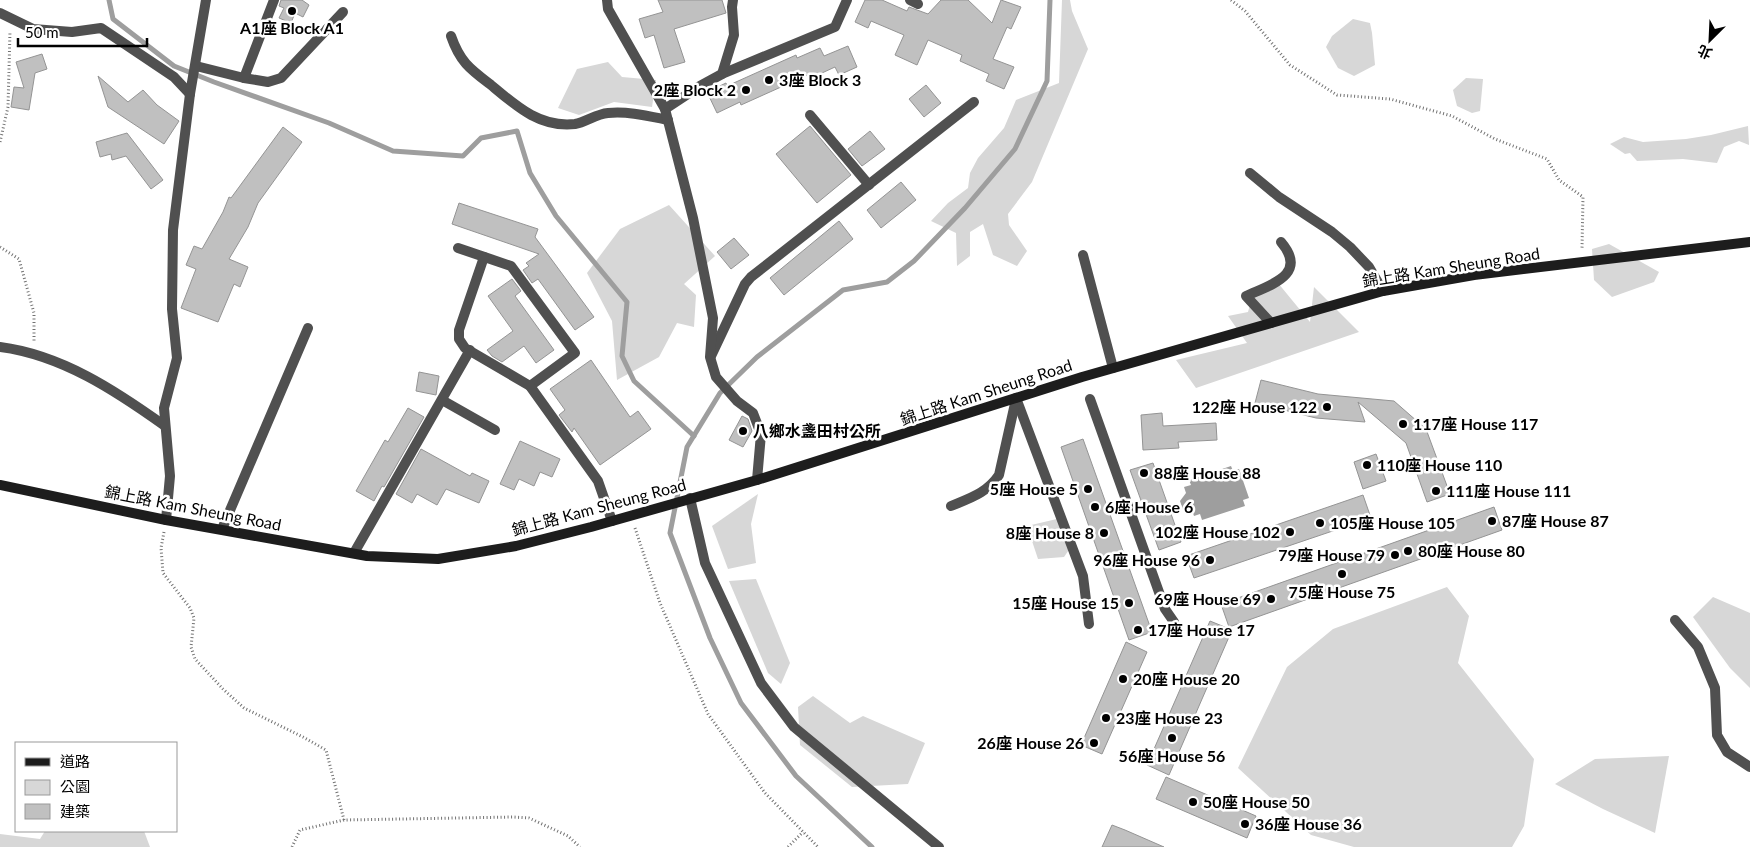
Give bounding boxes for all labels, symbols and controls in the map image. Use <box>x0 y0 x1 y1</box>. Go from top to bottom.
marker: A1座 Block A1 <box>286 5 298 17</box>
scale bar <box>18 15 146 47</box>
north arrow <box>1685 15 1735 65</box>
place label: A1座 Block A1 <box>239 18 344 37</box>
text: 50 m <box>25 23 59 41</box>
text: 北 <box>1695 42 1714 63</box>
place label: 3座 Block 3 <box>779 70 861 89</box>
marker: 3座 Block 3 <box>763 74 775 86</box>
place label: 2座 Block 2 <box>654 80 736 99</box>
marker: 2座 Block 2 <box>740 84 752 96</box>
street label: 錦上路 Kam Sheung Road <box>1361 243 1541 290</box>
street label: 錦上路 Kam Sheung Road <box>898 355 1074 428</box>
place label: 122座 House 122 <box>1192 397 1317 416</box>
marker: 122座 House 122 <box>1321 401 1333 413</box>
place label: 117座 House 117 <box>1413 414 1538 433</box>
marker: 117座 House 117 <box>1397 418 1409 430</box>
place label: 八鄉水盞田村公所 <box>753 421 881 440</box>
marker: 八鄉水盞田村公所 <box>737 425 749 437</box>
place label: 110座 House 110 <box>1377 455 1502 474</box>
marker: 110座 House 110 <box>1361 459 1373 471</box>
place label: 88座 House 88 <box>1154 463 1261 482</box>
marker: 88座 House 88 <box>1138 467 1150 479</box>
street label: 錦上路 Kam Sheung Road <box>510 474 688 539</box>
place label: 5座 House 5 <box>990 479 1078 498</box>
street label: 錦上路 Kam Sheung Road <box>103 481 283 534</box>
place label: 111座 House 111 <box>1446 481 1571 500</box>
marker: 5座 House 5 <box>1082 483 1094 495</box>
marker: 111座 House 111 <box>1430 485 1442 497</box>
place label: 6座 House 6 <box>1105 497 1193 516</box>
marker: 6座 House 6 <box>1089 501 1101 513</box>
place label: 87座 House 87 <box>1502 511 1609 530</box>
place label: 105座 House 105 <box>1330 513 1455 532</box>
marker: 87座 House 87 <box>1486 515 1498 527</box>
marker: 105座 House 105 <box>1314 517 1326 529</box>
place label: 102座 House 102 <box>1155 522 1280 541</box>
place label: 8座 House 8 <box>1006 523 1094 542</box>
marker: 102座 House 102 <box>1284 526 1296 538</box>
marker: 8座 House 8 <box>1098 527 1110 539</box>
place label: 80座 House 80 <box>1418 541 1525 560</box>
place label: 79座 House 79 <box>1278 545 1385 564</box>
marker: 80座 House 80 <box>1402 545 1414 557</box>
marker: 79座 House 79 <box>1389 549 1401 561</box>
place label: 96座 House 96 <box>1093 550 1200 569</box>
marker: 96座 House 96 <box>1204 554 1216 566</box>
marker: 75座 House 75 <box>1336 568 1348 580</box>
place label: 75座 House 75 <box>1289 582 1395 601</box>
place label: 69座 House 69 <box>1154 589 1261 608</box>
place label: 15座 House 15 <box>1012 593 1119 612</box>
marker: 69座 House 69 <box>1265 593 1277 605</box>
marker: 15座 House 15 <box>1123 597 1135 609</box>
place label: 17座 House 17 <box>1148 620 1255 639</box>
marker: 17座 House 17 <box>1132 624 1144 636</box>
place label: 20座 House 20 <box>1133 669 1240 688</box>
marker: 20座 House 20 <box>1117 673 1129 685</box>
place label: 23座 House 23 <box>1116 708 1223 727</box>
marker: 23座 House 23 <box>1100 712 1112 724</box>
marker: 56座 House 56 <box>1166 732 1178 744</box>
place label: 26座 House 26 <box>977 733 1084 752</box>
marker: 26座 House 26 <box>1088 737 1100 749</box>
legend <box>15 742 178 832</box>
place label: 56座 House 56 <box>1119 746 1225 765</box>
text: 道路 <box>60 752 90 770</box>
text: 公園 <box>60 777 90 795</box>
place label: 50座 House 50 <box>1203 792 1310 811</box>
marker: 50座 House 50 <box>1187 796 1199 808</box>
text: 建築 <box>60 802 90 820</box>
place label: 36座 House 36 <box>1255 814 1362 833</box>
marker: 36座 House 36 <box>1239 818 1251 830</box>

